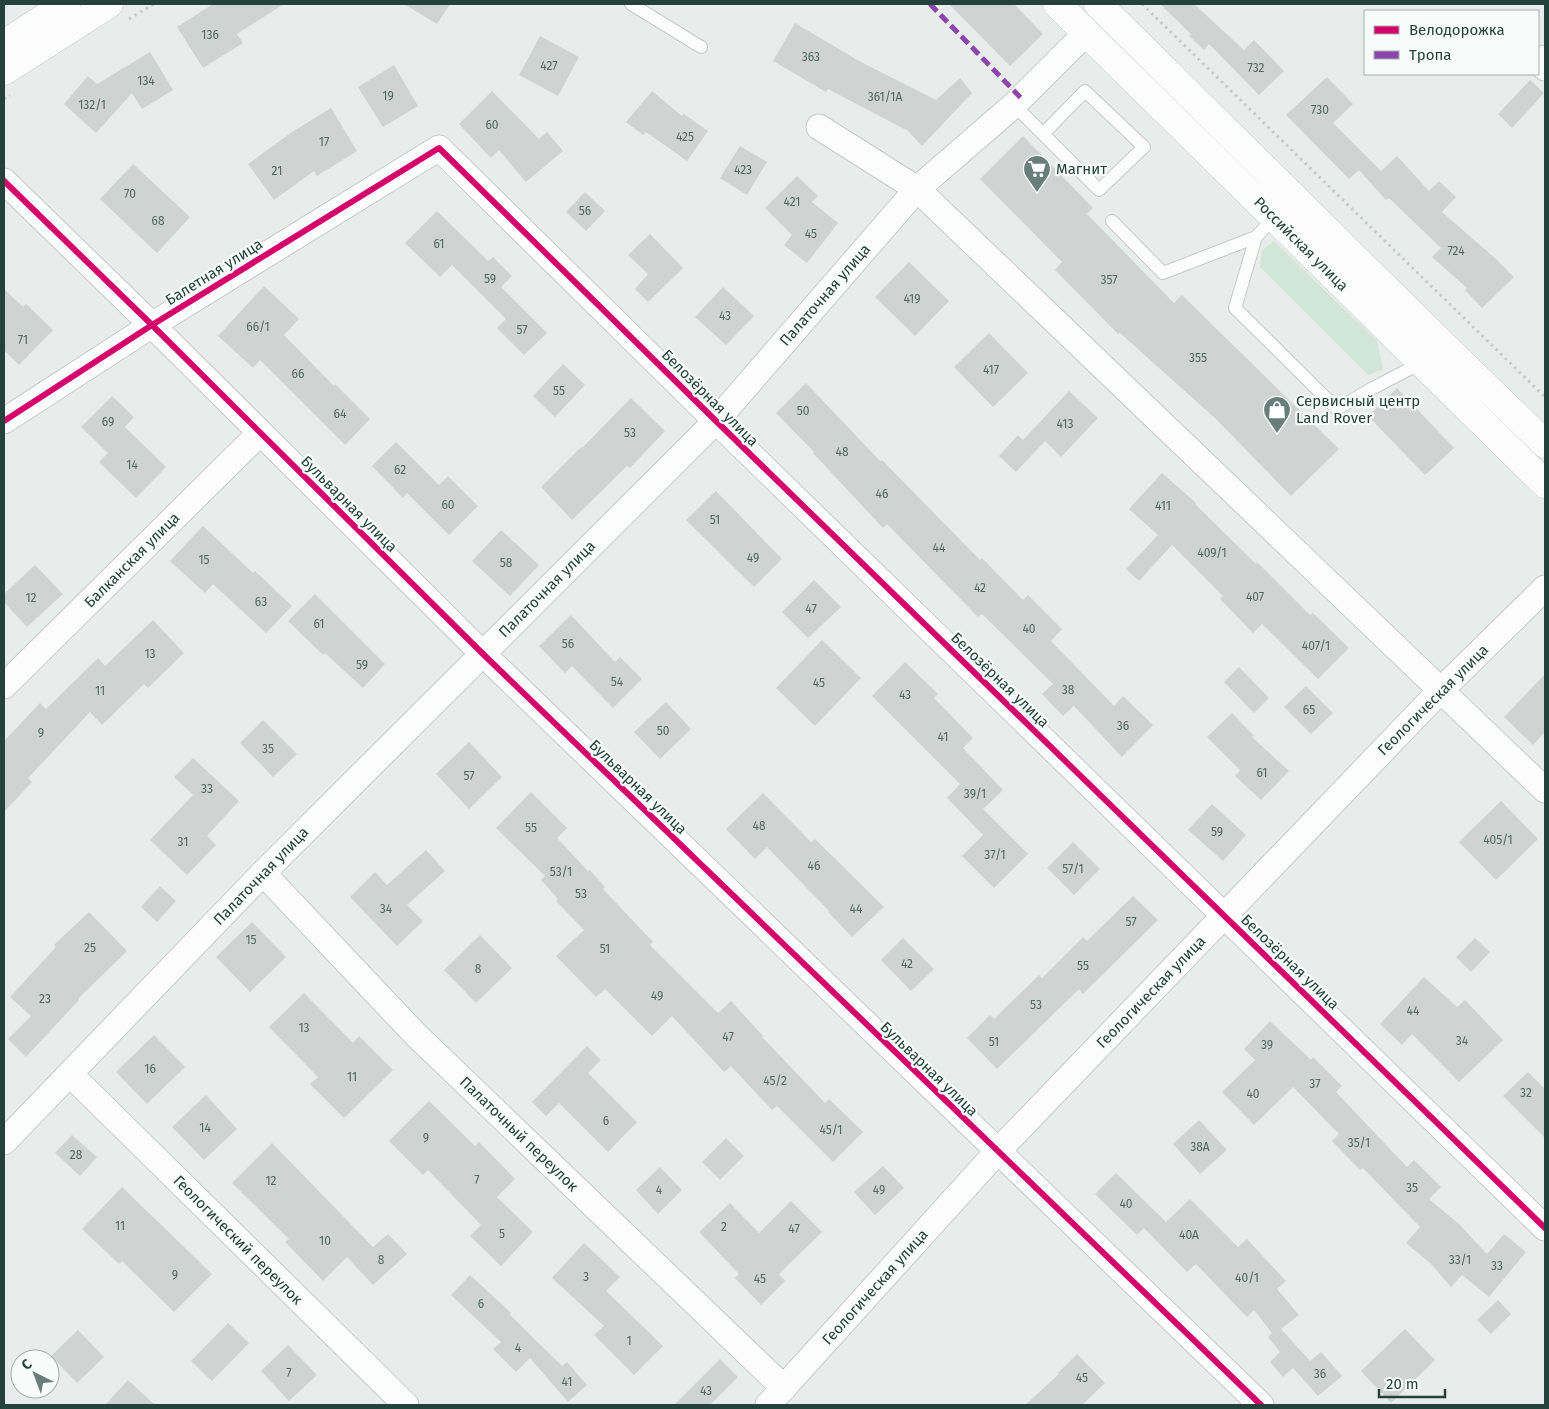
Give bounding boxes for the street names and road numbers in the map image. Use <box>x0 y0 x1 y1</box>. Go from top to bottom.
street label: Российская улица <box>1250 193 1352 295</box>
street label: Балетная улица <box>162 235 266 309</box>
street label: Палаточная улица <box>776 240 874 350</box>
street label: Белозёрная улица <box>658 346 762 450</box>
street label: Бульварная улица <box>297 452 401 556</box>
street label: Балканская улица <box>81 509 183 611</box>
street label: Палаточная улица <box>495 537 599 641</box>
street label: Белозёрная улица <box>947 629 1053 731</box>
street label: Геологическая улица <box>1374 641 1492 759</box>
street label: Бульварная улица <box>585 736 691 838</box>
street label: Палаточная улица <box>210 823 312 929</box>
street label: Белозёрная улица <box>1237 911 1343 1013</box>
street label: Геологическая улица <box>1093 932 1209 1052</box>
street label: Бульварная улица <box>876 1018 982 1120</box>
street label: Палаточный переулок <box>456 1073 582 1195</box>
street label: Геологический переулок <box>170 1172 307 1309</box>
street label: Геологическая улица <box>818 1226 932 1348</box>

